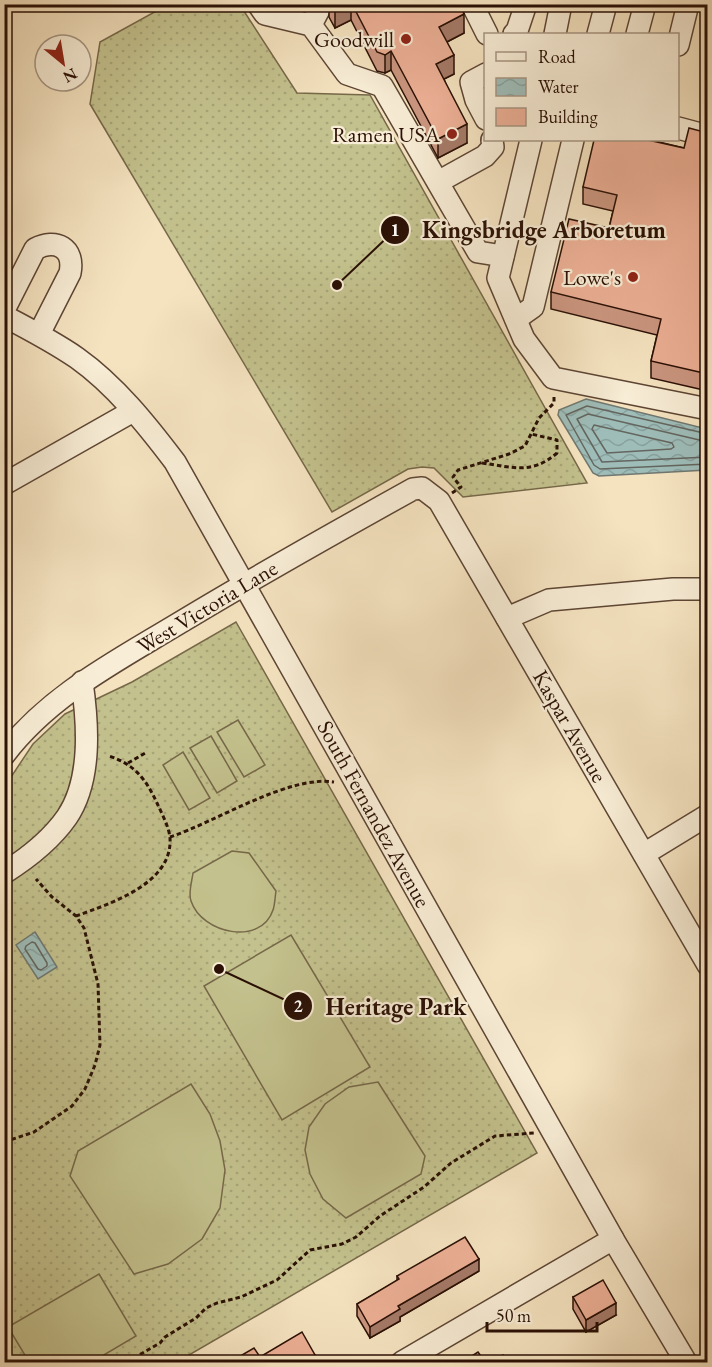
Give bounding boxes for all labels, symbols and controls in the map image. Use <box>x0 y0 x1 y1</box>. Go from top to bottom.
place label: Goodwill <box>314 25 394 54</box>
marker: Goodwill <box>399 32 413 46</box>
north arrow <box>33 33 93 93</box>
legend <box>484 33 679 141</box>
text: Road <box>538 45 577 68</box>
text: N <box>59 63 81 88</box>
text: Water <box>538 75 579 98</box>
text: Building <box>538 105 598 128</box>
place label: Ramen USA <box>332 120 441 149</box>
marker: Ramen USA <box>445 127 459 141</box>
callout: Kingsbridge Arboretum <box>380 209 678 251</box>
text: Kingsbridge Arboretum <box>422 214 666 246</box>
text: 1 <box>390 218 400 241</box>
place label: Lowe's <box>563 263 621 292</box>
marker: Lowe's <box>626 270 640 284</box>
street label: West Victoria Lane <box>131 553 283 660</box>
street label: Kaspar Avenue <box>526 664 614 788</box>
street label: South Fernandez Avenue <box>311 715 438 913</box>
callout: Heritage Park <box>283 985 478 1027</box>
text: Heritage Park <box>326 991 467 1023</box>
text: 2 <box>293 994 303 1017</box>
scale bar <box>487 1295 596 1333</box>
text: 50 m <box>496 1304 531 1327</box>

